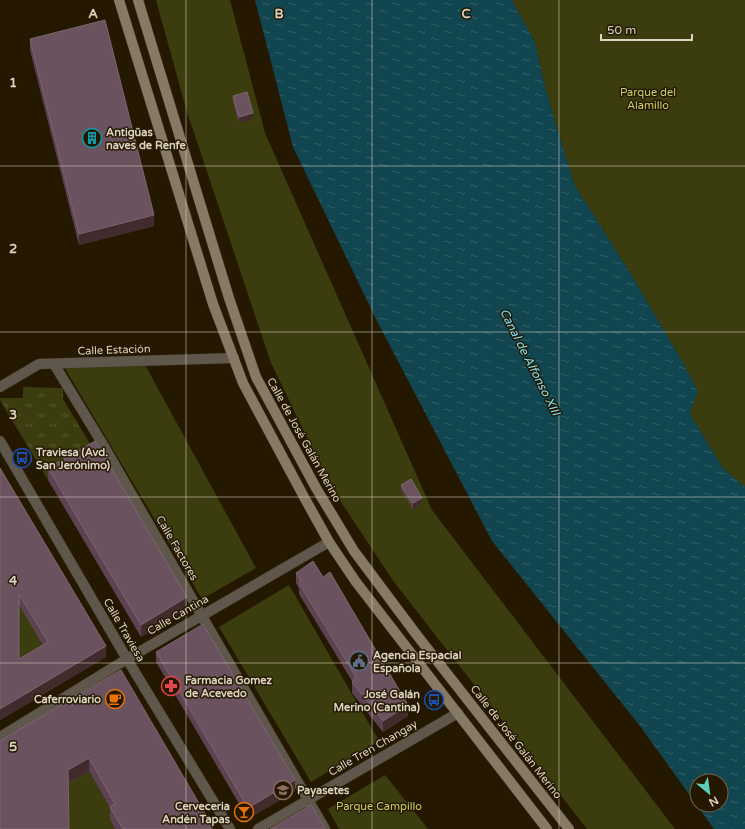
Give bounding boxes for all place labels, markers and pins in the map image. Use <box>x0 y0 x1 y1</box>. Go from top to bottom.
place label: Antigüas naves de Renfe <box>106 126 186 152</box>
building icon: Antigüas naves de Renfe <box>81 127 103 149</box>
place label: Traviesa (Avd. San Jerónimo) <box>35 446 111 472</box>
bus stop icon: Traviesa (Avd. San Jerónimo) <box>11 447 33 469</box>
place label: Agencia Espacial Española <box>373 649 462 676</box>
public building icon: Agencia Espacial Española <box>348 650 370 672</box>
place label: Farmacia Gomez de Acevedo <box>185 674 273 700</box>
pharmacy icon: Farmacia Gomez de Acevedo <box>160 675 182 697</box>
cafe icon: Caferroviario <box>104 688 126 710</box>
place label: José Galán Merino (Cantina) <box>333 688 421 714</box>
bus stop icon: José Galán Merino (Cantina) <box>423 689 445 711</box>
place label: Caferroviario <box>34 693 101 706</box>
school or university icon: Payasetes <box>272 779 294 801</box>
place label: Payasetes <box>297 784 350 798</box>
place label: Cerveceria Andén Tapas <box>162 800 231 827</box>
bar icon: Cerveceria Andén Tapas <box>233 801 255 823</box>

